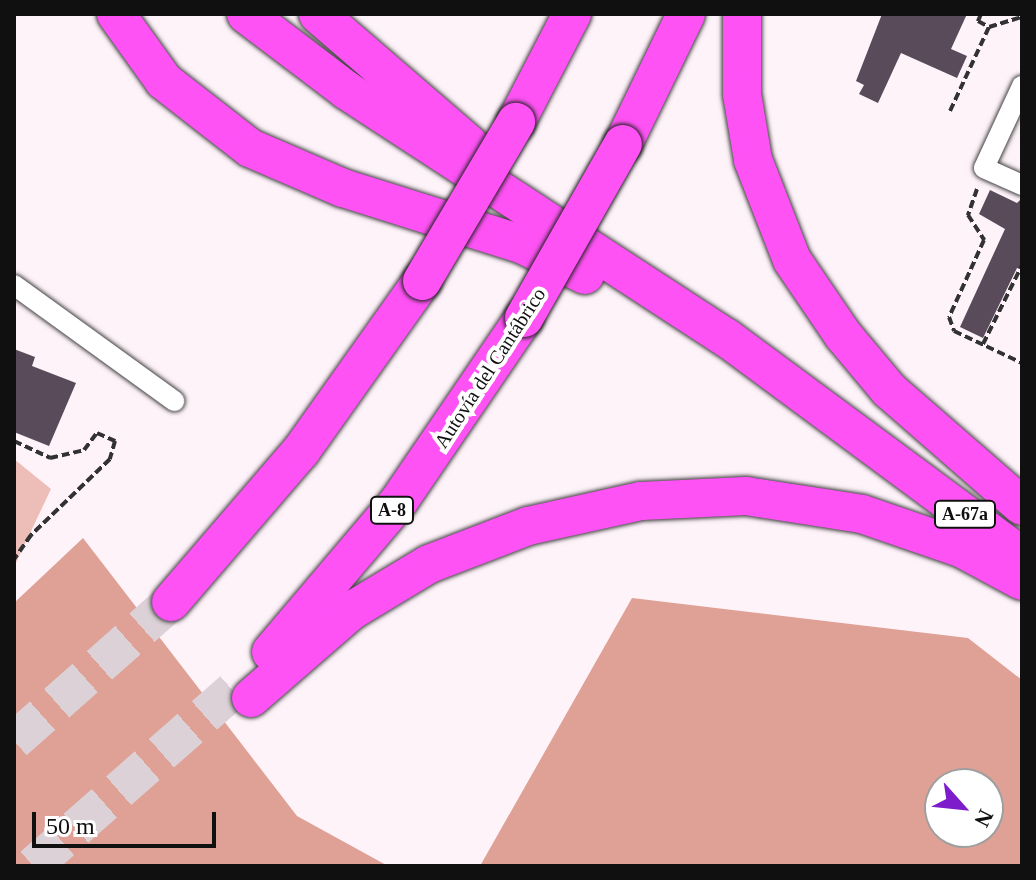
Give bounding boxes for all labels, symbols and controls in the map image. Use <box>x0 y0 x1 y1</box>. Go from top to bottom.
street label: Autovía del Cantábrico <box>429 283 551 453</box>
road number: A-8 <box>370 496 414 524</box>
road number: A-67a <box>933 500 997 528</box>
north arrow <box>924 768 1004 848</box>
scale bar <box>36 796 220 846</box>
text: N <box>969 805 999 831</box>
text: 50 m <box>46 813 95 839</box>

